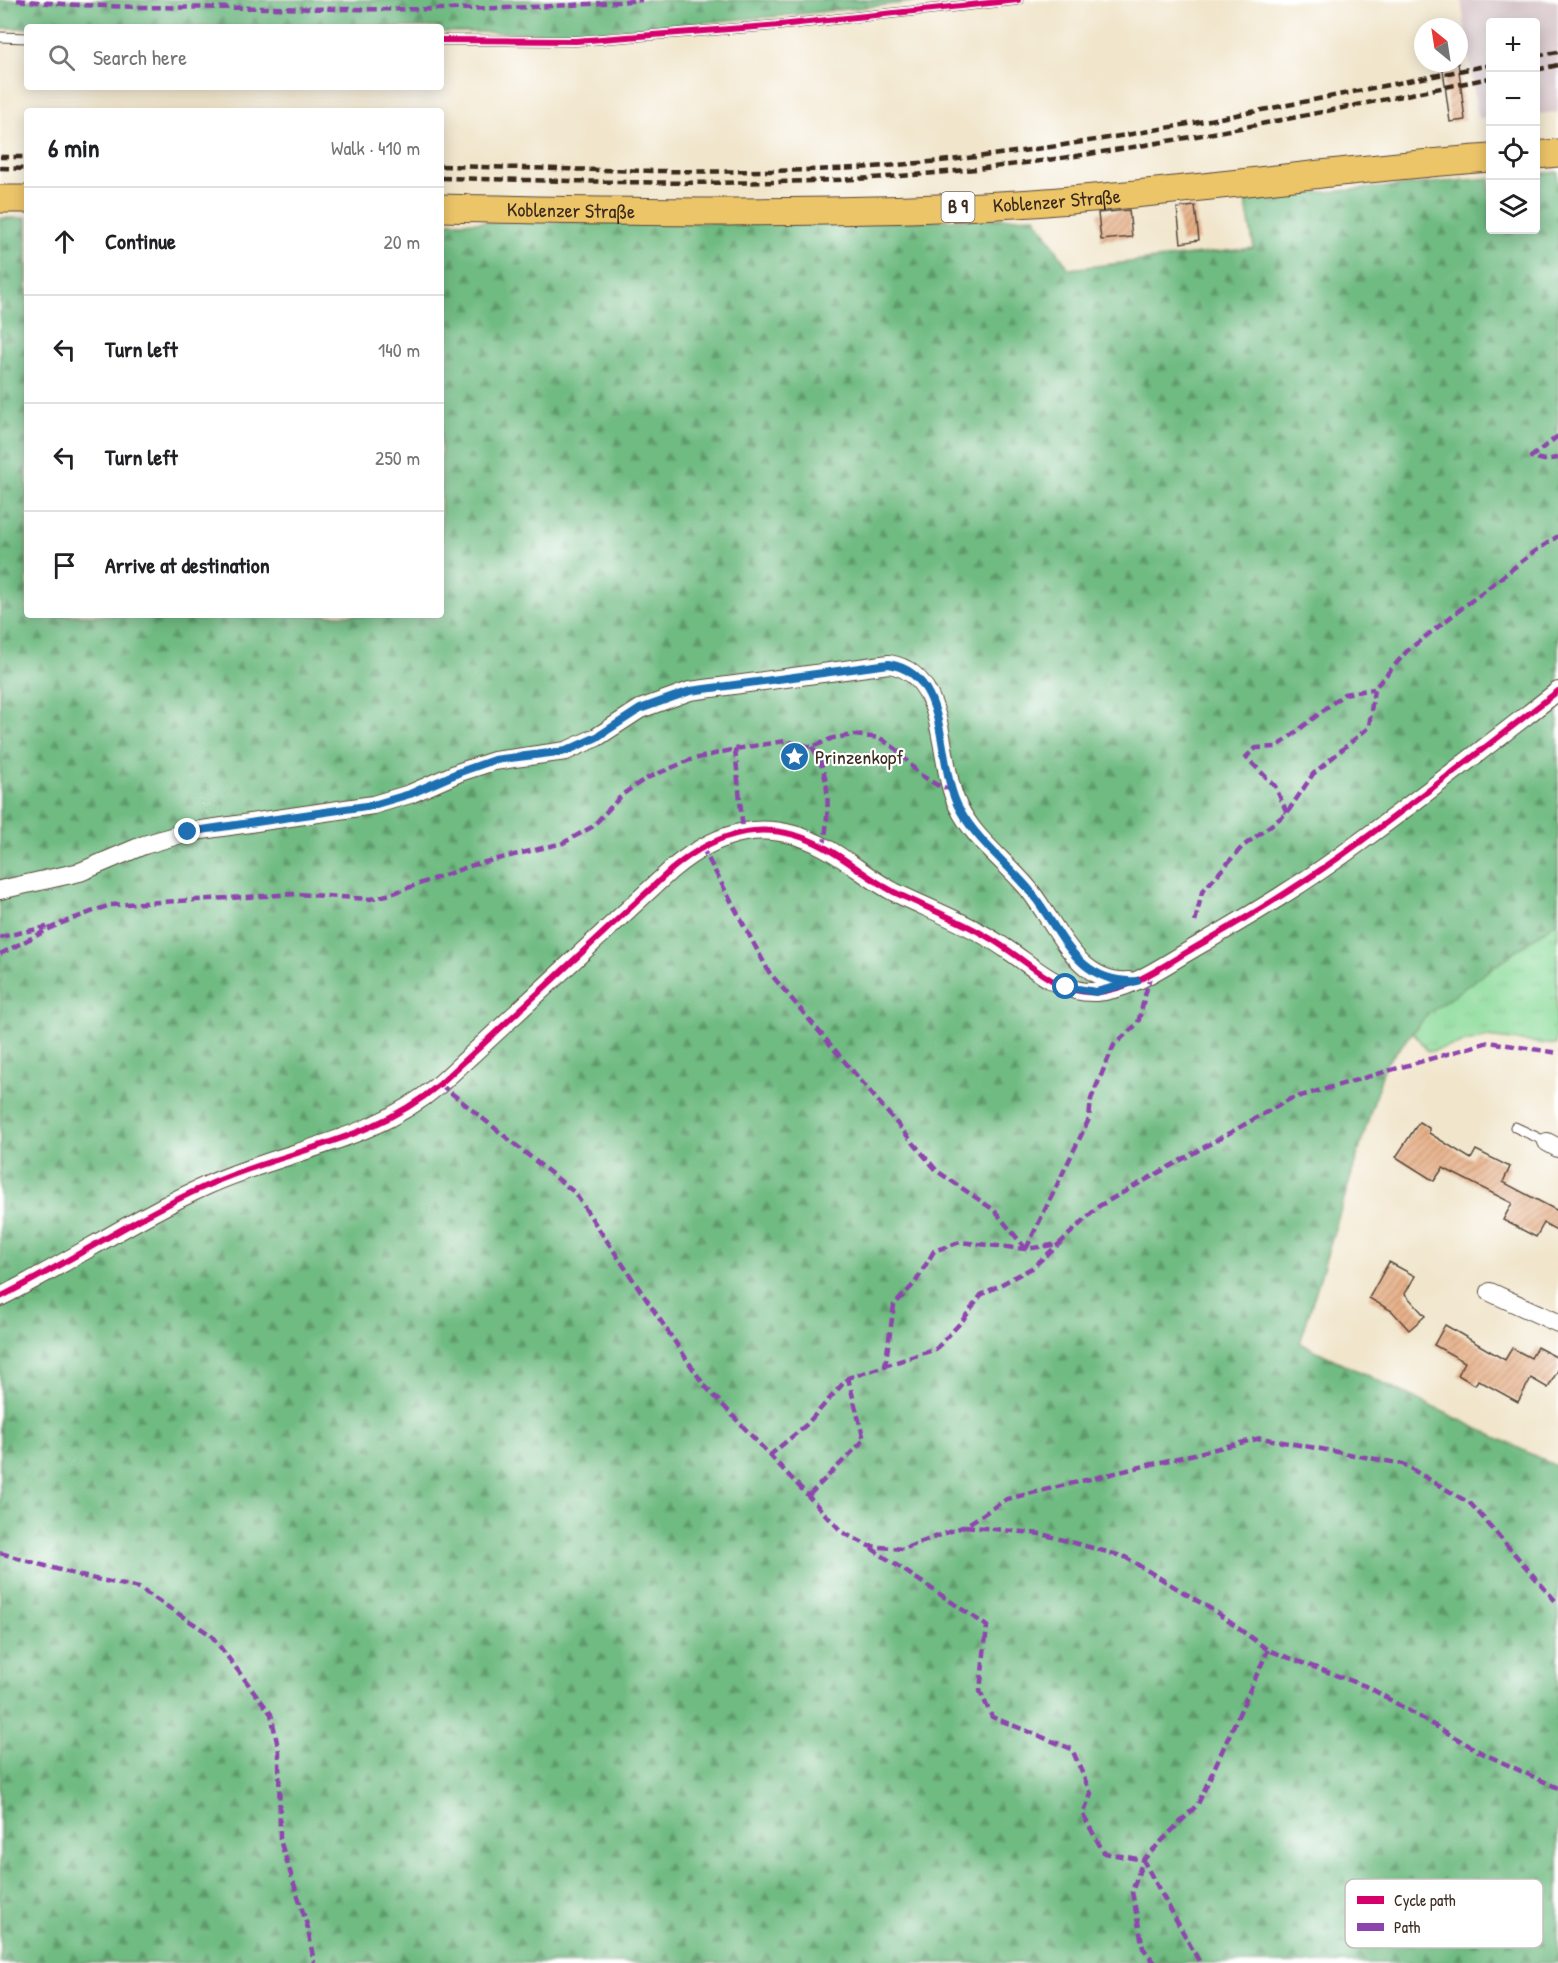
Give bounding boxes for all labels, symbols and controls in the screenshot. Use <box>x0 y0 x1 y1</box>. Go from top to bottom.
north arrow <box>1414 18 1468 72</box>
map controls <box>1486 18 1540 234</box>
button: + <box>1486 18 1540 72</box>
search box <box>24 24 444 90</box>
icon: search <box>45 41 78 74</box>
text: Search here <box>93 42 187 72</box>
button: − <box>1486 72 1540 126</box>
button: locate <box>1486 126 1540 180</box>
text: 6 min <box>48 130 100 165</box>
text: Walk · 410 m <box>331 134 420 161</box>
button: layers <box>1486 180 1540 234</box>
street label: Koblenzer Straße <box>992 182 1122 218</box>
road number: B 9 <box>942 192 974 222</box>
street label: Koblenzer Straße <box>507 195 635 224</box>
icon: ahead <box>48 225 81 258</box>
text: Continue <box>105 226 176 256</box>
text: 20 m <box>383 228 420 255</box>
icon: left <box>48 333 81 366</box>
text: Turn left <box>105 334 178 364</box>
text: 140 m <box>378 336 420 363</box>
icon: left <box>48 441 81 474</box>
text: Turn left <box>105 442 178 472</box>
text: 250 m <box>375 444 420 471</box>
icon: arrive <box>48 549 81 582</box>
text: Arrive at destination <box>105 550 270 580</box>
place icon: Prinzenkopf <box>778 741 810 773</box>
place label: Prinzenkopf <box>815 743 904 770</box>
route end <box>174 818 200 844</box>
route start <box>1052 973 1078 999</box>
legend <box>1345 1879 1543 1948</box>
text: Cycle path <box>1394 1889 1456 1911</box>
text: Path <box>1394 1916 1420 1938</box>

